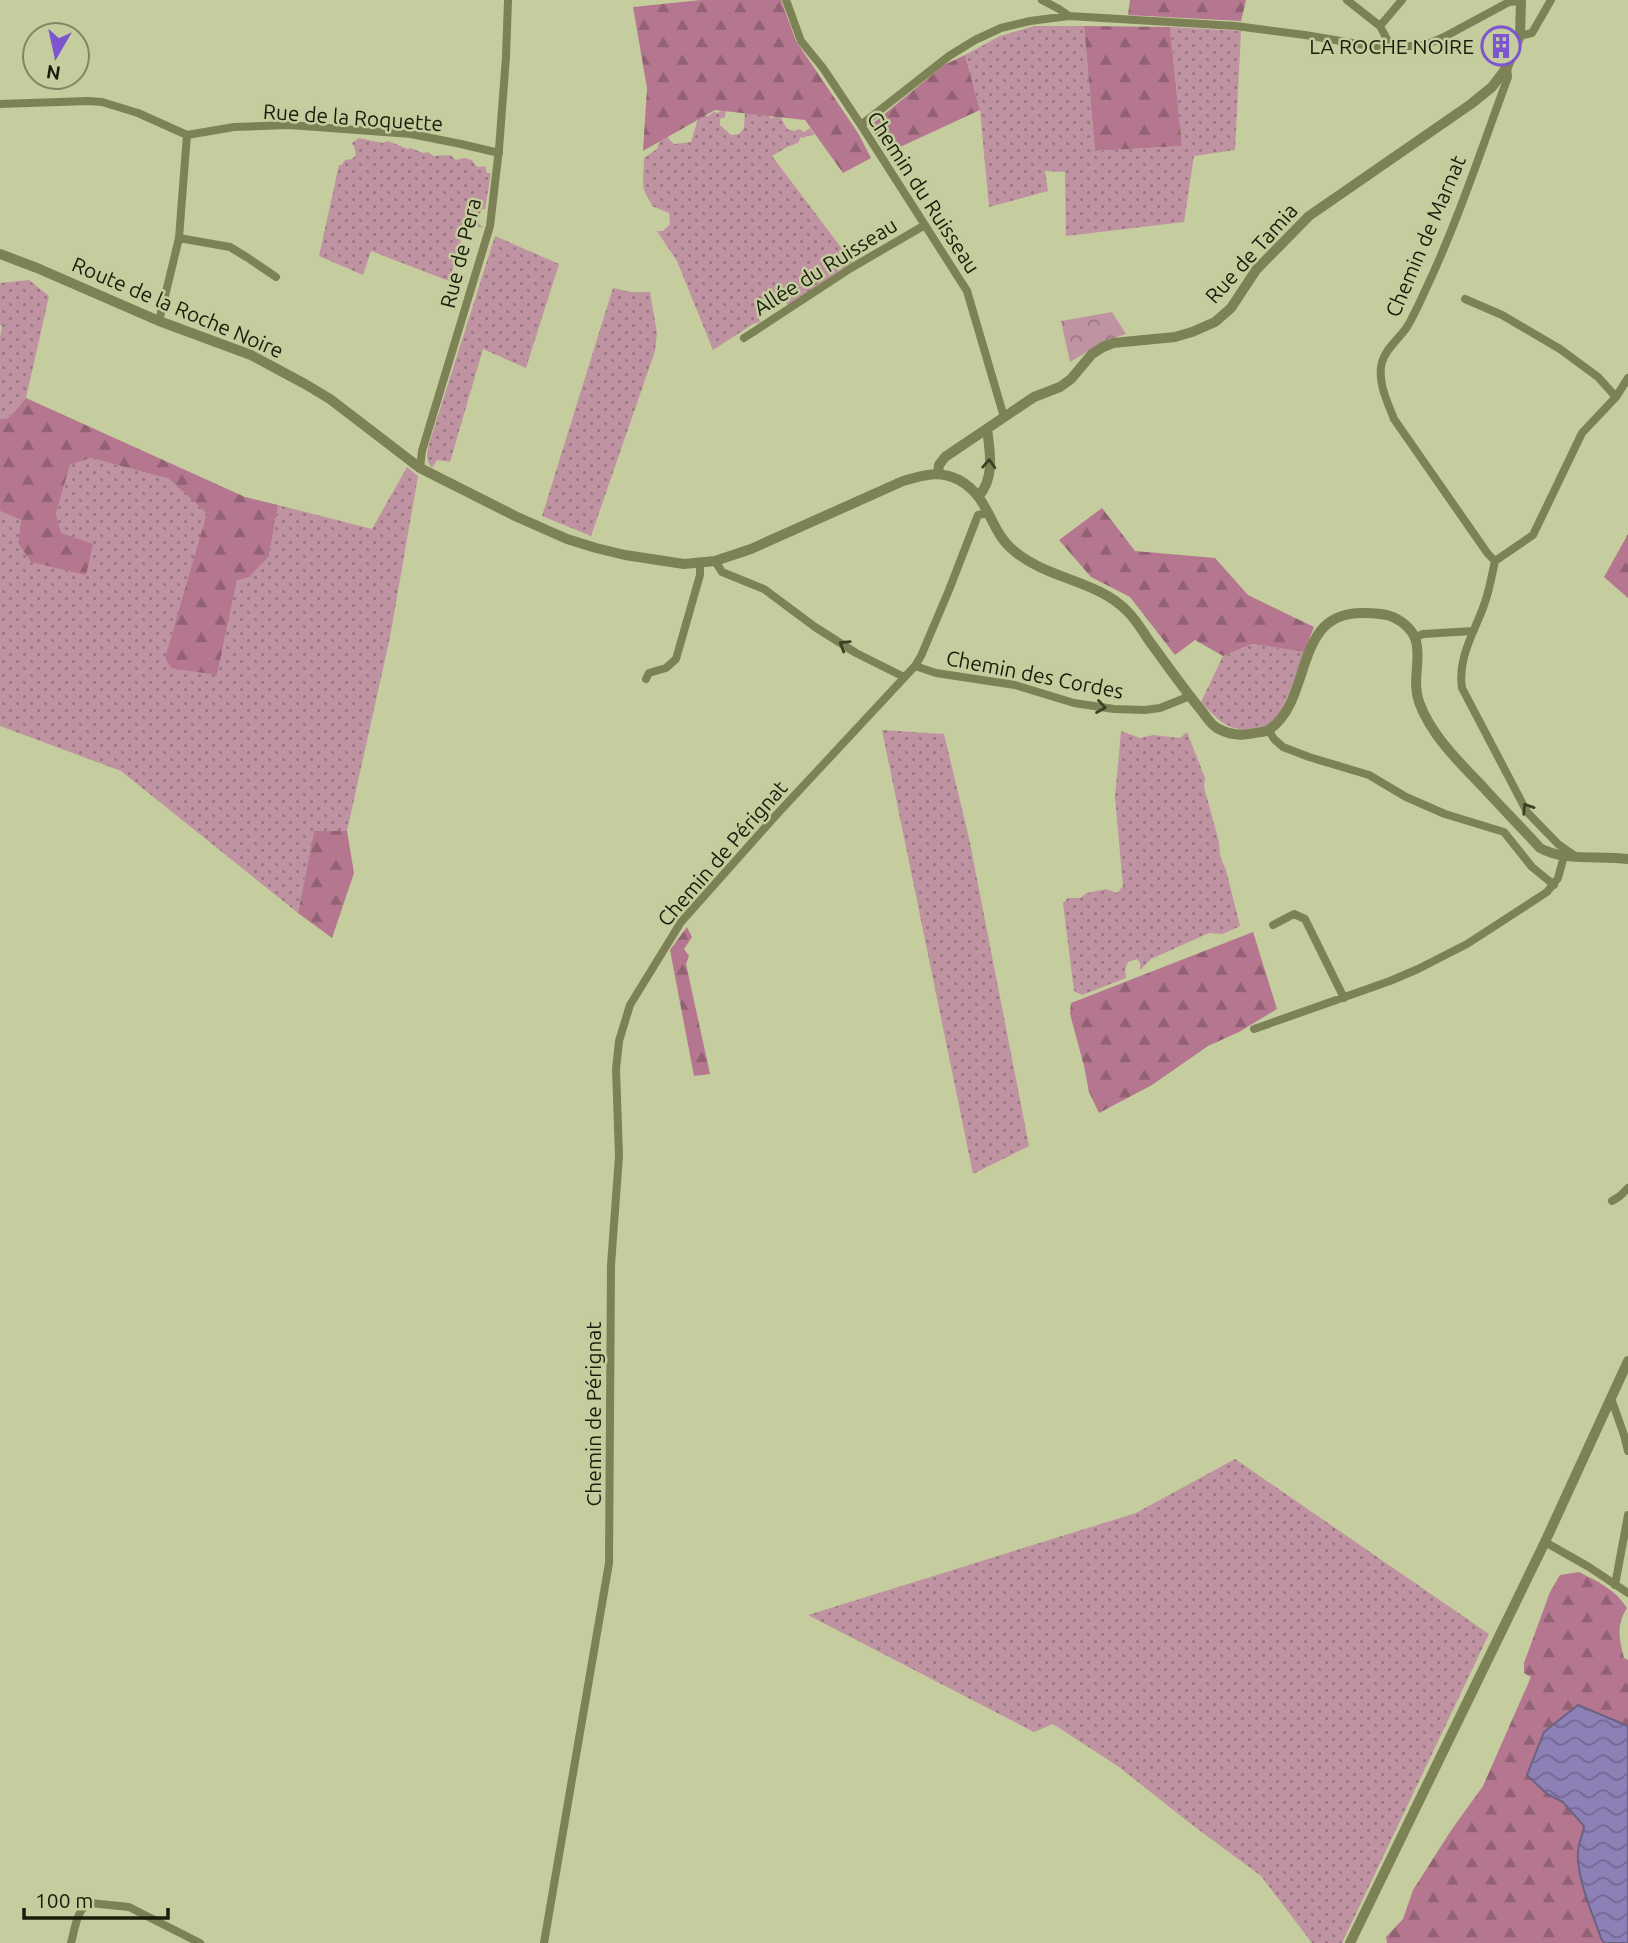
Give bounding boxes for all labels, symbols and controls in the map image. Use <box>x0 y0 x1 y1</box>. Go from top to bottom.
north arrow <box>21 21 91 91</box>
building icon: LA ROCHE NOIRE <box>1480 25 1522 67</box>
place label: LA ROCHE NOIRE <box>1309 34 1474 58</box>
text: N <box>45 61 62 85</box>
street label: Rue de la Roquette <box>262 99 444 135</box>
street label: Chemin du Ruisseau <box>863 106 985 278</box>
street label: Chemin de Marnat <box>1380 152 1470 320</box>
street label: Rue de Pera <box>435 195 485 311</box>
street label: Rue de Tamia <box>1200 198 1302 308</box>
street label: Allée du Ruisseau <box>749 212 901 320</box>
street label: Route de la Roche Noire <box>69 252 287 362</box>
one-way arrow <box>982 458 997 469</box>
one-way arrow <box>839 641 852 654</box>
street label: Chemin des Cordes <box>944 645 1126 703</box>
one-way arrow <box>1095 699 1107 714</box>
street label: Chemin de Pérignat <box>652 775 792 931</box>
one-way arrow <box>1522 803 1535 816</box>
street label: Chemin de Pérignat <box>581 1321 605 1507</box>
scale bar <box>24 1876 168 1920</box>
text: 100 m <box>35 1888 93 1912</box>

